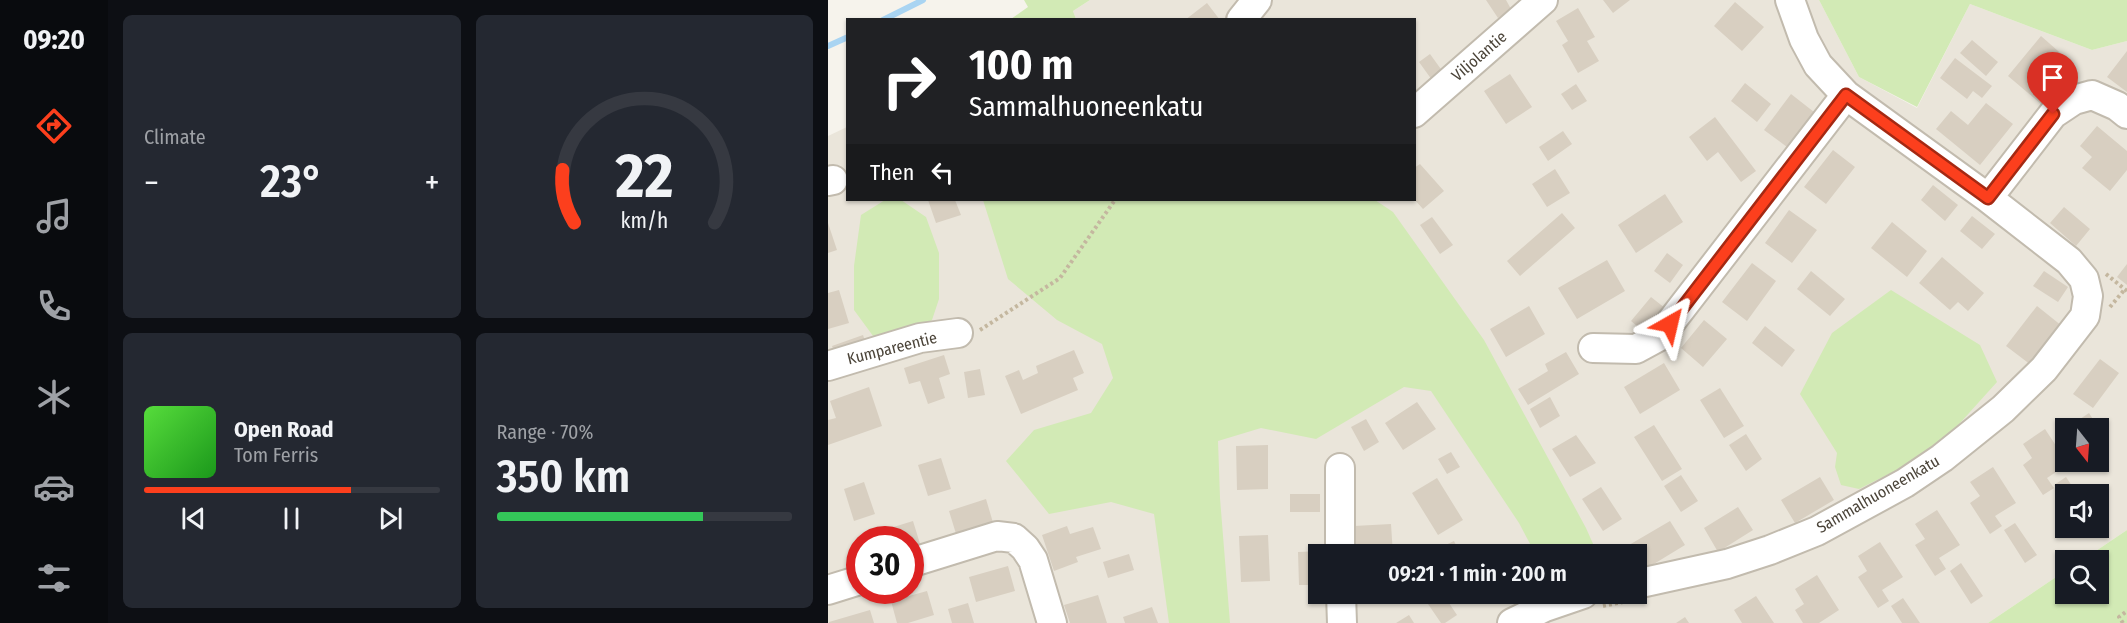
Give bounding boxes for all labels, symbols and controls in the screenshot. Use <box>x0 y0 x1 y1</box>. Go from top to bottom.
text: 09:20 <box>23 24 85 56</box>
street label: Viljolantie <box>1448 27 1510 85</box>
text: 100 m <box>969 40 1073 90</box>
icon: right <box>870 42 948 120</box>
pin <box>2027 52 2078 114</box>
icon: arrive <box>2036 61 2069 94</box>
text: Sammalhuoneenkatu <box>969 91 1203 123</box>
icon: directions <box>33 105 75 147</box>
text: Climate <box>144 125 206 149</box>
text: 22 <box>614 139 673 214</box>
text: 23° <box>260 155 323 209</box>
icon: left <box>926 156 959 189</box>
text: Then <box>870 159 914 186</box>
text: − <box>144 163 159 203</box>
text: + <box>424 163 439 203</box>
icon: music <box>33 195 75 237</box>
text: km/h <box>620 209 668 235</box>
icon: phone <box>33 285 75 327</box>
position arrow <box>1638 292 1702 356</box>
street label: Kumpareentie <box>845 328 939 368</box>
icon: climate <box>33 376 75 418</box>
text: Open Road <box>234 416 334 443</box>
north arrow <box>2055 418 2109 472</box>
map controls <box>2055 418 2109 604</box>
text: Range · 70% <box>497 420 593 444</box>
text: Tom Ferris <box>234 443 318 467</box>
text: 350 km <box>497 450 630 504</box>
street label: Sammalhuoneenkatu <box>1813 451 1943 537</box>
icon: car <box>33 466 75 508</box>
button: sound <box>2055 484 2109 538</box>
icon: previous <box>177 502 210 535</box>
icon: pause <box>275 502 308 535</box>
icon: next <box>374 502 407 535</box>
speed limit sign: 30 <box>846 526 924 604</box>
button: search <box>2055 550 2109 604</box>
icon: filters <box>33 557 75 599</box>
text: 09:21 · 1 min · 200 m <box>1388 560 1567 587</box>

